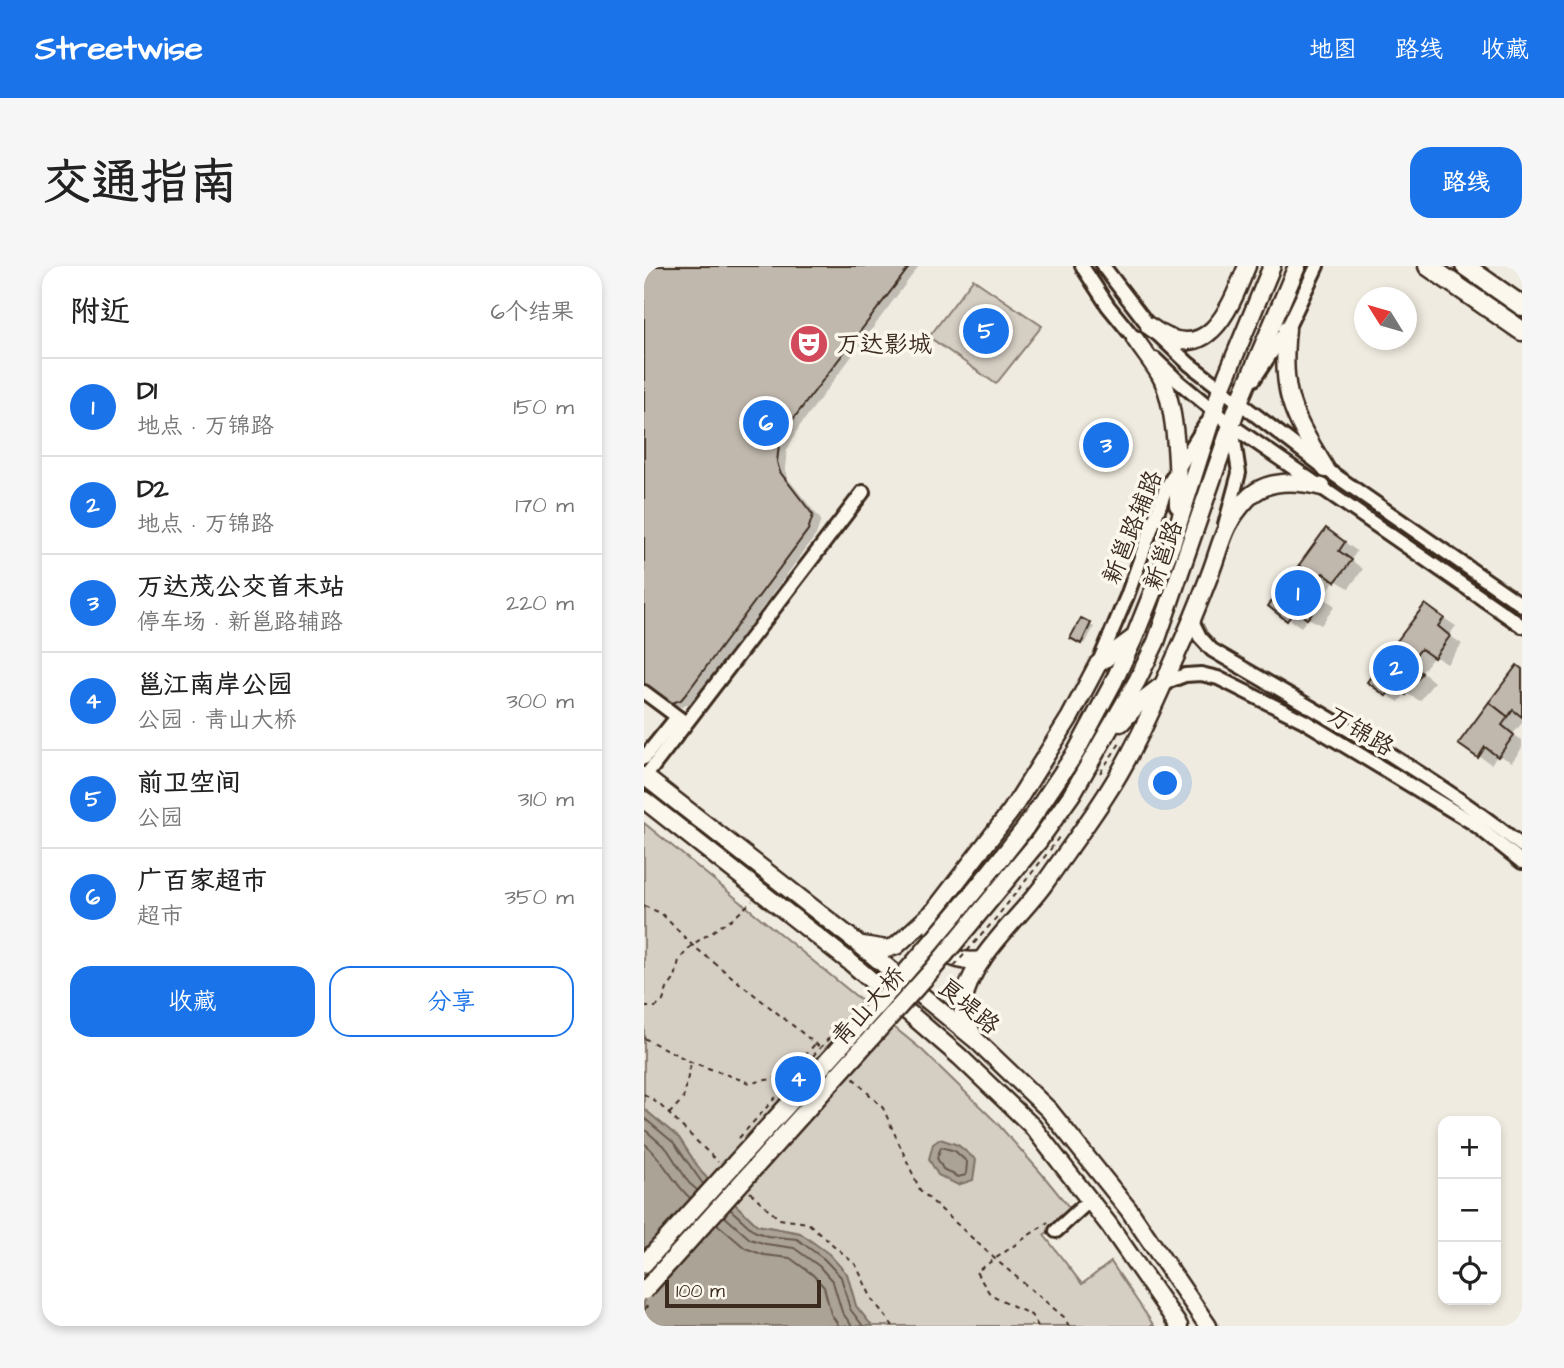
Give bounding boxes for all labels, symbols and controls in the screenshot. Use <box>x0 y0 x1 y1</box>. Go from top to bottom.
text: Streetwise <box>35 26 203 72</box>
text: 地图 <box>1309 33 1357 67</box>
text: 路线 <box>1395 33 1443 67</box>
text: 收藏 <box>1481 33 1529 67</box>
button: 路线 <box>1410 147 1522 218</box>
text: 交通指南 <box>42 150 238 218</box>
north arrow <box>1354 287 1417 350</box>
text: 附近 <box>70 291 130 333</box>
text: 6个结果 <box>491 296 574 328</box>
pin: 5 <box>963 305 1009 357</box>
theatre icon: 万达影城 <box>788 323 830 365</box>
place label: 万达影城 <box>836 328 932 362</box>
text: D1 <box>137 373 157 409</box>
text: 1 <box>92 391 94 423</box>
text: 150 m <box>513 391 574 423</box>
pin: 6 <box>743 397 789 449</box>
text: 地点 · 万锦路 <box>137 410 274 442</box>
pin: 3 <box>1083 419 1129 471</box>
street label: 新邕路辅路 <box>1096 466 1168 588</box>
text: D2 <box>137 471 169 507</box>
text: 2 <box>86 489 100 521</box>
text: 170 m <box>515 489 574 521</box>
text: 地点 · 万锦路 <box>137 508 274 540</box>
street label: 新邕路 <box>1138 516 1188 594</box>
pin: 1 <box>1275 567 1321 619</box>
text: 万达茂公交首末站 <box>137 569 345 605</box>
text: 3 <box>87 587 99 619</box>
text: 220 m <box>506 587 574 619</box>
text: 停车场 · 新邕路辅路 <box>137 606 343 638</box>
pin: 2 <box>1373 642 1419 694</box>
text: 邕江南岸公园 <box>137 667 293 703</box>
text: 4 <box>85 685 101 717</box>
text: 300 m <box>506 685 574 717</box>
street label: 万锦路 <box>1321 699 1400 765</box>
text: 公园 · 青山大桥 <box>137 704 297 736</box>
text: 前卫空间 <box>137 765 241 801</box>
your location <box>1148 766 1182 800</box>
text: 5 <box>85 783 101 815</box>
text: 310 m <box>518 783 574 815</box>
text: 公园 <box>137 802 183 834</box>
text: 广百家超市 <box>137 863 267 899</box>
text: 6 <box>86 881 100 913</box>
text: 350 m <box>504 881 574 913</box>
text: 超市 <box>137 900 183 932</box>
street label: 青山大桥 <box>824 960 913 1054</box>
button: 收藏 <box>70 966 315 1037</box>
button: 分享 <box>329 966 574 1037</box>
street label: 良堤路 <box>930 971 1007 1043</box>
pin: 4 <box>775 1053 821 1105</box>
map controls <box>1438 1116 1501 1305</box>
button: + <box>1438 1116 1501 1179</box>
button: − <box>1438 1179 1501 1242</box>
button: locate <box>1438 1242 1501 1305</box>
scale bar <box>665 1277 821 1309</box>
text: 100 m <box>676 1278 725 1305</box>

